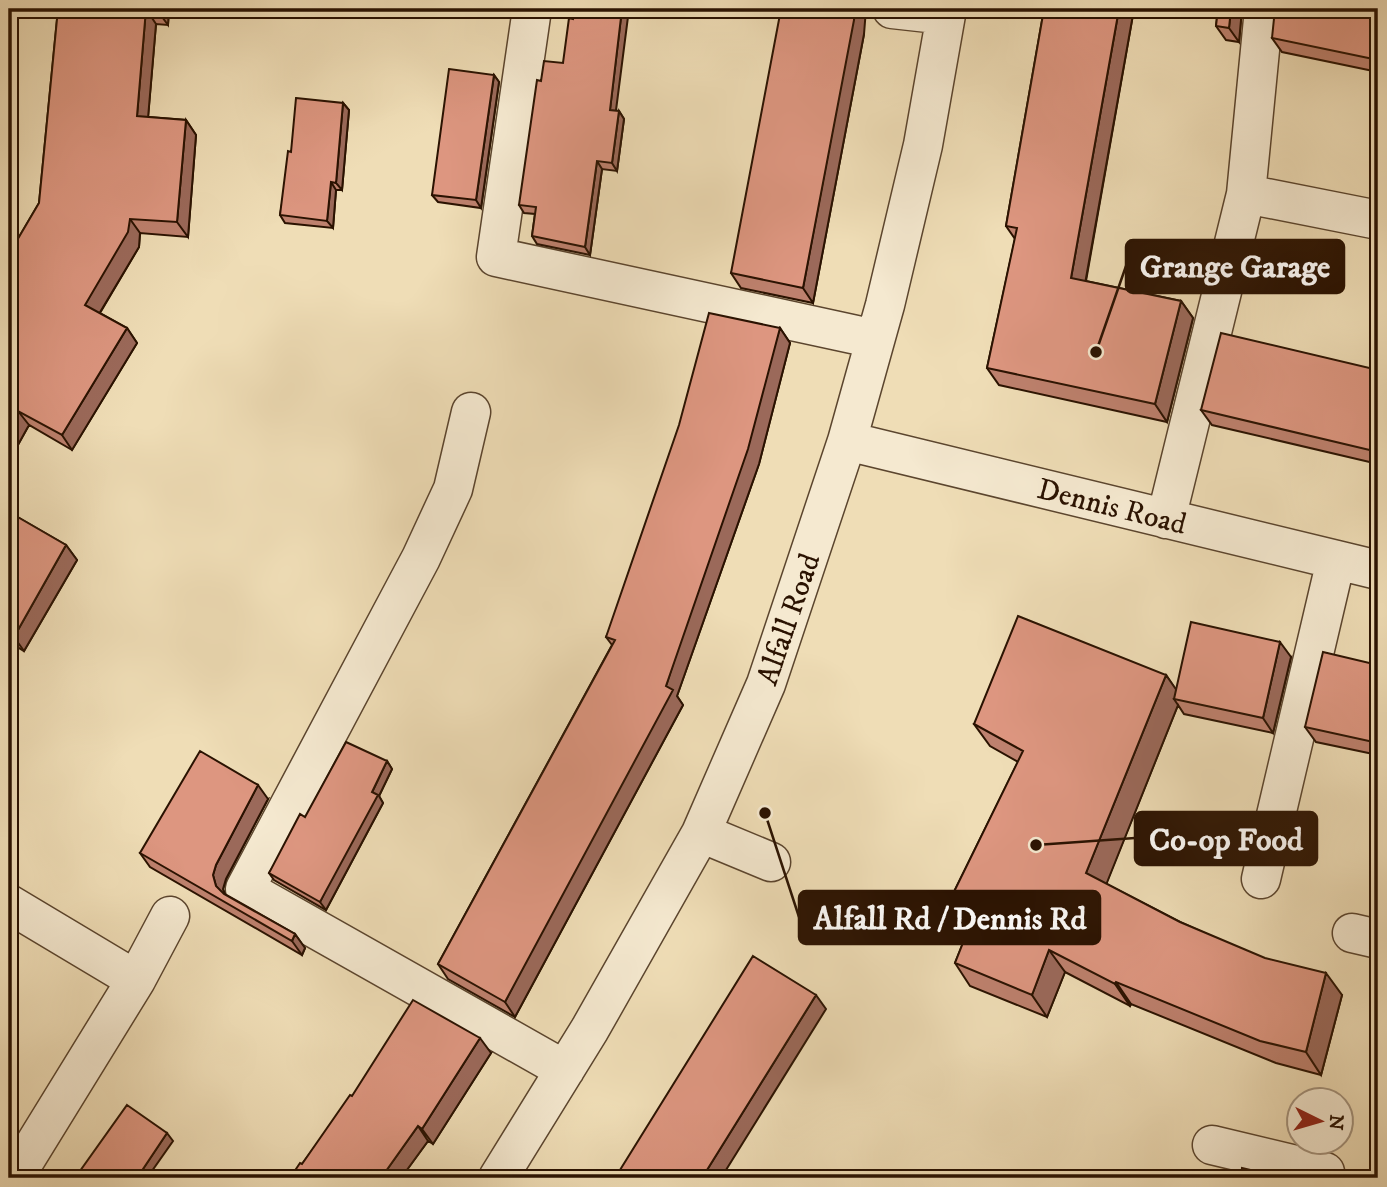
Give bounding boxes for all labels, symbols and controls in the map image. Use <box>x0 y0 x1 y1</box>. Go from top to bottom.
callout: Grange Garage <box>1126 240 1344 293</box>
text: Grange Garage <box>1140 248 1330 288</box>
street label: Dennis Road <box>1033 471 1190 544</box>
street label: Alfall Road <box>750 549 829 690</box>
callout: Co-op Food <box>1135 812 1317 865</box>
text: Co-op Food <box>1149 821 1304 861</box>
callout: Alfall Rd / Dennis Rd <box>799 891 1100 944</box>
text: Alfall Rd / Dennis Rd <box>812 900 1088 940</box>
north arrow <box>1286 1086 1356 1156</box>
text: N <box>1323 1114 1348 1132</box>

